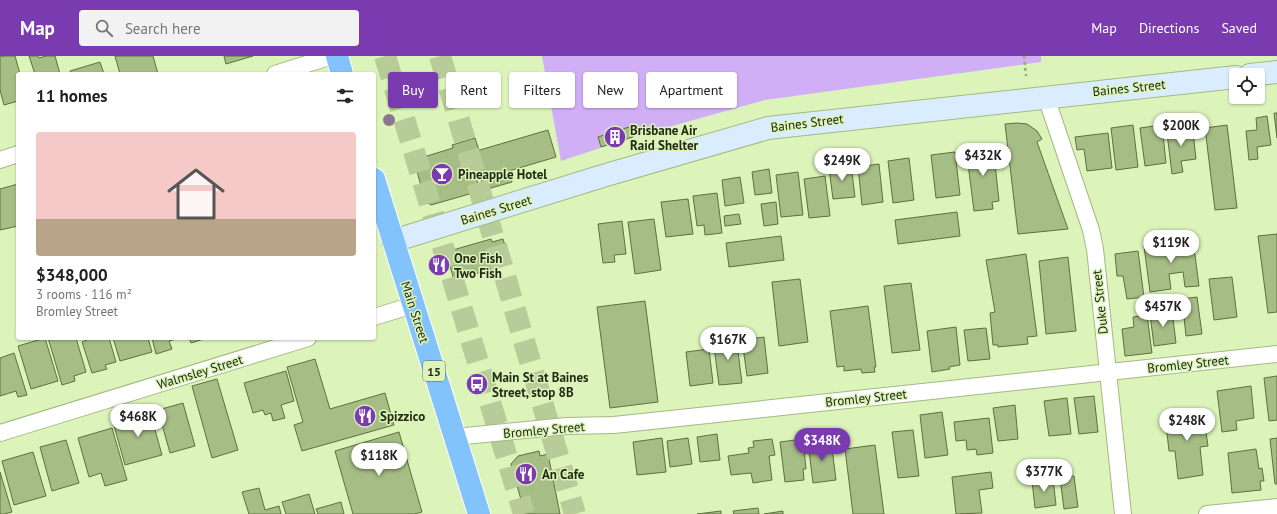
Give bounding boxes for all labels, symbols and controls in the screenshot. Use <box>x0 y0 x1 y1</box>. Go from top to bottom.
search box <box>79 10 359 46</box>
text: Map <box>20 16 55 40</box>
icon: search <box>93 17 115 39</box>
text: Search here <box>125 19 201 38</box>
text: Map <box>1091 19 1117 37</box>
text: Directions <box>1139 19 1199 37</box>
text: Saved <box>1221 19 1257 37</box>
map controls <box>1229 68 1265 104</box>
button: locate <box>1229 68 1265 104</box>
chip: Buy <box>388 72 438 108</box>
chip: Rent <box>446 72 501 108</box>
chip: Filters <box>509 72 575 108</box>
chip: New <box>583 72 638 108</box>
chip: Apartment <box>646 72 737 108</box>
street label: Baines Street <box>1092 76 1167 100</box>
text: 11 homes <box>36 85 107 107</box>
icon: filters <box>334 85 356 107</box>
street label: Baines Street <box>770 110 845 136</box>
pin: $200K <box>1153 113 1209 147</box>
text: $200K <box>1162 117 1200 134</box>
place label: Brisbane Air Raid Shelter <box>630 122 699 154</box>
building icon: Brisbane Air Raid Shelter <box>602 124 628 150</box>
pin: $432K <box>955 143 1011 177</box>
text: $432K <box>964 147 1002 164</box>
pin: $249K <box>814 148 870 182</box>
text: $249K <box>823 152 861 169</box>
icon: home <box>160 158 232 230</box>
bar icon: Pineapple Hotel <box>429 161 455 187</box>
place label: Pineapple Hotel <box>458 166 547 183</box>
street label: Baines Street <box>458 191 534 229</box>
pin: $119K <box>1143 230 1199 264</box>
text: $119K <box>1152 234 1190 251</box>
place label: One Fish Two Fish <box>454 250 502 282</box>
restaurant icon: One Fish Two Fish <box>426 252 452 278</box>
text: $348,000 <box>36 264 108 286</box>
street label: Duke Street <box>1088 268 1112 335</box>
street label: Main Street <box>397 279 433 346</box>
text: 3 rooms · 116 m² <box>36 286 132 303</box>
pin: $457K <box>1135 294 1191 328</box>
text: $457K <box>1144 298 1182 315</box>
text: Bromley Street <box>36 303 118 320</box>
pin: $167K <box>700 327 756 361</box>
text: $167K <box>709 331 747 348</box>
street label: Walmsley Street <box>155 351 246 393</box>
street label: Bromley Street <box>1146 351 1230 377</box>
road number: 15 <box>423 361 445 381</box>
place label: Main St at Baines Street, stop 8B <box>492 369 589 401</box>
bus stop icon: Main St at Baines Street, stop 8B <box>464 371 490 397</box>
street label: Bromley Street <box>824 385 908 411</box>
restaurant icon: Spizzico <box>352 403 378 429</box>
pin: $468K <box>110 404 166 438</box>
text: $468K <box>119 408 157 425</box>
place label: Spizzico <box>380 408 425 425</box>
pin: $248K <box>1159 408 1215 442</box>
text: $248K <box>1168 412 1206 429</box>
street label: Bromley Street <box>502 418 586 442</box>
pin: $348K <box>794 428 850 462</box>
text: $348K <box>803 432 841 449</box>
pin: $118K <box>351 443 407 477</box>
text: $118K <box>360 447 398 464</box>
pin: $377K <box>1016 459 1072 493</box>
restaurant icon: An Cafe <box>513 461 539 487</box>
text: $377K <box>1025 463 1063 480</box>
place label: An Cafe <box>542 466 585 483</box>

